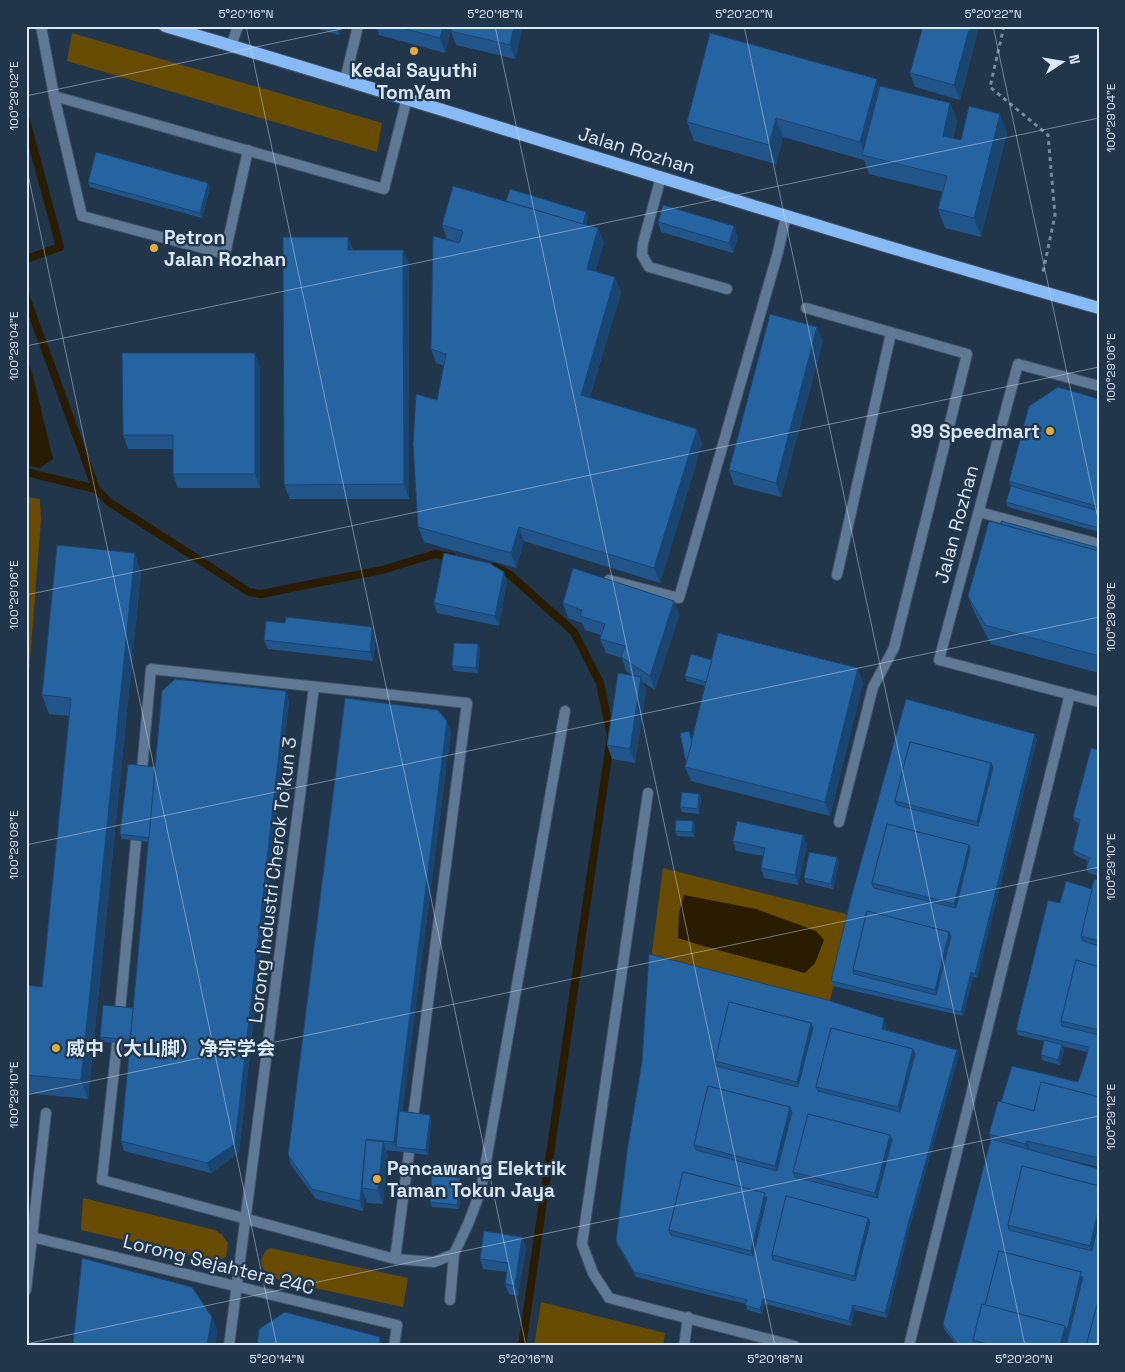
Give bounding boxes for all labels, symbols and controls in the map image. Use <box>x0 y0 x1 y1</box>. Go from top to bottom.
text: 5°20'16"N <box>218 6 274 22</box>
text: 5°20'18"N <box>467 6 523 22</box>
text: 5°20'20"N <box>715 6 773 22</box>
text: 5°20'22"N <box>964 6 1022 22</box>
north arrow <box>1038 38 1088 88</box>
marker: Kedai Sayuthi TomYam <box>408 45 420 57</box>
text: N <box>1065 53 1084 66</box>
place label: Kedai Sayuthi TomYam <box>351 58 477 105</box>
text: 100°29'02"E <box>6 61 22 131</box>
text: 100°29'04"E <box>1103 83 1119 153</box>
street label: Jalan Rozhan <box>575 121 699 180</box>
place label: Petron Jalan Rozhan <box>164 225 286 272</box>
marker: Petron Jalan Rozhan <box>148 242 160 254</box>
text: 100°29'04"E <box>6 311 22 381</box>
text: 100°29'06"E <box>1103 333 1119 403</box>
place label: 99 Speedmart <box>911 419 1040 444</box>
marker: 99 Speedmart <box>1044 425 1056 437</box>
street label: Jalan Rozhan <box>929 462 984 586</box>
text: 100°29'06"E <box>6 560 22 630</box>
text: 100°29'08"E <box>1103 582 1119 652</box>
street label: Lorong Industri Cherok To'kun 3 <box>243 736 302 1025</box>
text: 100°29'08"E <box>6 810 22 880</box>
text: 100°29'10"E <box>1103 833 1119 901</box>
place label: 威中（大山脚）净宗学会 <box>66 1036 275 1061</box>
marker: 威中（大山脚）净宗学会 <box>50 1042 62 1054</box>
text: 100°29'10"E <box>6 1061 22 1129</box>
text: 100°29'12"E <box>1103 1083 1119 1150</box>
place label: Pencawang Elektrik Taman Tokun Jaya <box>387 1156 567 1203</box>
marker: Pencawang Elektrik Taman Tokun Jaya <box>371 1173 383 1185</box>
street label: Lorong Sejahtera 24C <box>121 1229 317 1300</box>
text: 5°20'14"N <box>250 1351 304 1367</box>
text: 5°20'16"N <box>498 1351 554 1367</box>
text: 5°20'18"N <box>747 1351 803 1367</box>
text: 5°20'20"N <box>995 1351 1053 1367</box>

